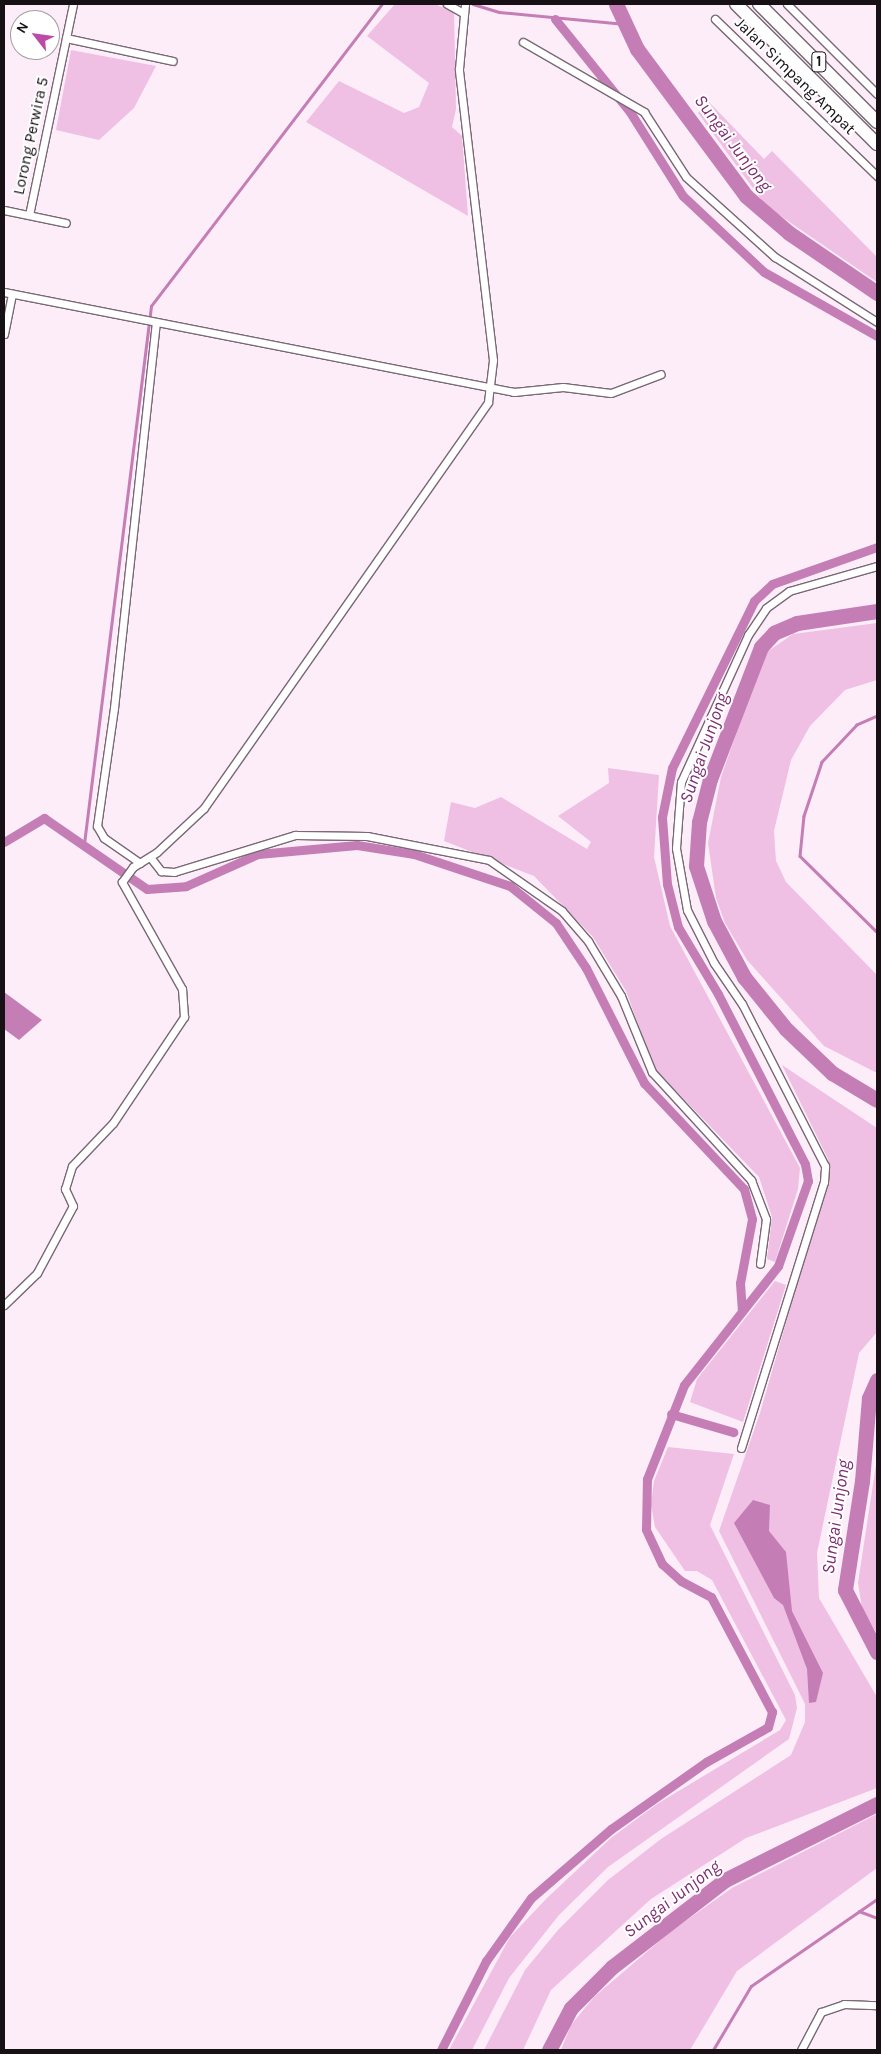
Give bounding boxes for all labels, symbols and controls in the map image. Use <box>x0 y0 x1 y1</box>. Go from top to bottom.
north arrow <box>10 10 60 60</box>
street label: Jalan Simpang Ampat <box>731 13 859 139</box>
text: N <box>13 19 32 36</box>
road number: 1 <box>810 50 828 74</box>
street label: Lorong Perwira 5 <box>9 75 53 197</box>
water label: Sungai Junjong <box>690 90 776 196</box>
water label: Sungai Junjong <box>675 690 733 806</box>
water label: Sungai Junjong <box>817 1458 855 1576</box>
water label: Sungai Junjong <box>619 1856 725 1942</box>

